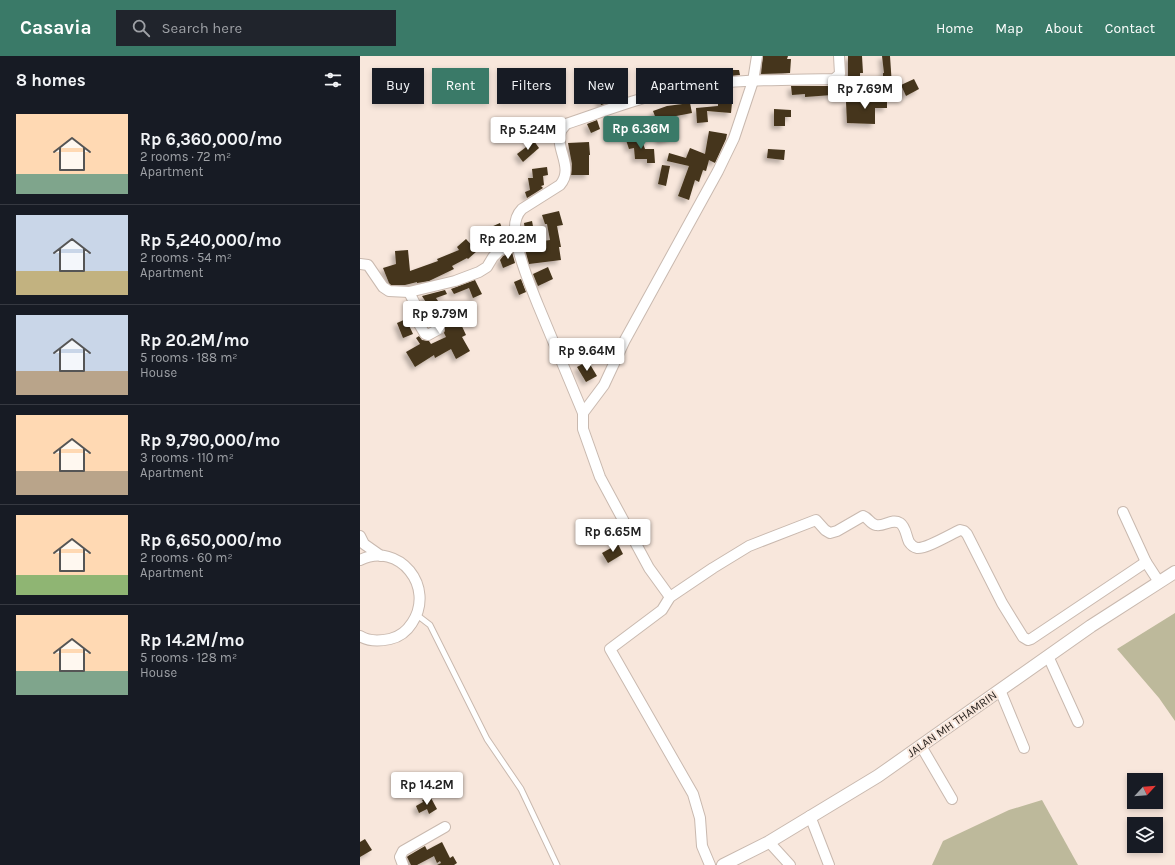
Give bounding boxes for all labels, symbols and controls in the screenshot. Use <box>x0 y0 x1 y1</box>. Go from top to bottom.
search box <box>116 10 396 46</box>
text: Casavia <box>20 17 92 39</box>
icon: search <box>130 17 152 39</box>
text: Search here <box>162 19 242 37</box>
text: Home <box>936 20 973 37</box>
text: Map <box>995 20 1023 37</box>
text: About <box>1045 20 1083 37</box>
text: Contact <box>1105 20 1155 37</box>
chip: Buy <box>372 68 424 104</box>
chip: Rent <box>432 68 489 104</box>
chip: Filters <box>497 68 566 104</box>
chip: New <box>574 68 628 104</box>
chip: Apartment <box>636 68 733 104</box>
icon: filters <box>322 69 344 91</box>
text: 8 homes <box>16 70 86 90</box>
pin: Rp 7.69M <box>824 76 906 110</box>
text: Rp 7.69M <box>837 81 893 96</box>
pin: Rp 6.36M <box>600 116 682 150</box>
pin: Rp 5.24M <box>487 117 569 151</box>
text: Rp 6.36M <box>612 121 670 136</box>
text: Rp 5.24M <box>500 122 556 137</box>
text: Rp 6,360,000/mo <box>140 129 282 149</box>
icon: home <box>48 130 96 178</box>
text: 2 rooms · 72 m² <box>140 149 231 164</box>
text: Apartment <box>140 164 203 179</box>
pin: Rp 20.2M <box>467 226 549 260</box>
text: Rp 5,240,000/mo <box>140 230 281 250</box>
icon: home <box>48 231 96 279</box>
text: Rp 20.2M <box>479 231 537 246</box>
text: 2 rooms · 54 m² <box>140 250 232 265</box>
text: Apartment <box>140 265 203 280</box>
pin: Rp 9.79M <box>399 301 481 335</box>
text: Rp 9.79M <box>412 306 468 321</box>
text: Rp 20.2M/mo <box>140 330 249 350</box>
icon: home <box>48 331 96 379</box>
pin: Rp 9.64M <box>546 338 628 372</box>
text: Rp 9.64M <box>558 343 616 358</box>
text: 5 rooms · 188 m² <box>140 350 238 365</box>
text: House <box>140 365 177 380</box>
text: Rp 9,790,000/mo <box>140 430 280 450</box>
icon: home <box>48 431 96 479</box>
text: 3 rooms · 110 m² <box>140 450 234 465</box>
text: Apartment <box>140 465 203 480</box>
pin: Rp 6.65M <box>572 519 654 553</box>
text: Rp 6.65M <box>584 524 642 539</box>
text: Rp 6,650,000/mo <box>140 530 282 550</box>
icon: home <box>48 531 96 579</box>
text: 2 rooms · 60 m² <box>140 550 233 565</box>
text: Apartment <box>140 565 203 580</box>
text: Rp 14.2M/mo <box>140 630 244 650</box>
icon: home <box>48 631 96 679</box>
text: 5 rooms · 128 m² <box>140 650 237 665</box>
text: House <box>140 665 177 680</box>
street label: JALAN MH THAMRIN <box>904 688 1000 760</box>
pin: Rp 14.2M <box>386 772 468 806</box>
north arrow <box>1127 773 1163 809</box>
map controls <box>1127 773 1163 853</box>
text: Rp 14.2M <box>400 777 454 792</box>
button: layers <box>1127 817 1163 853</box>

